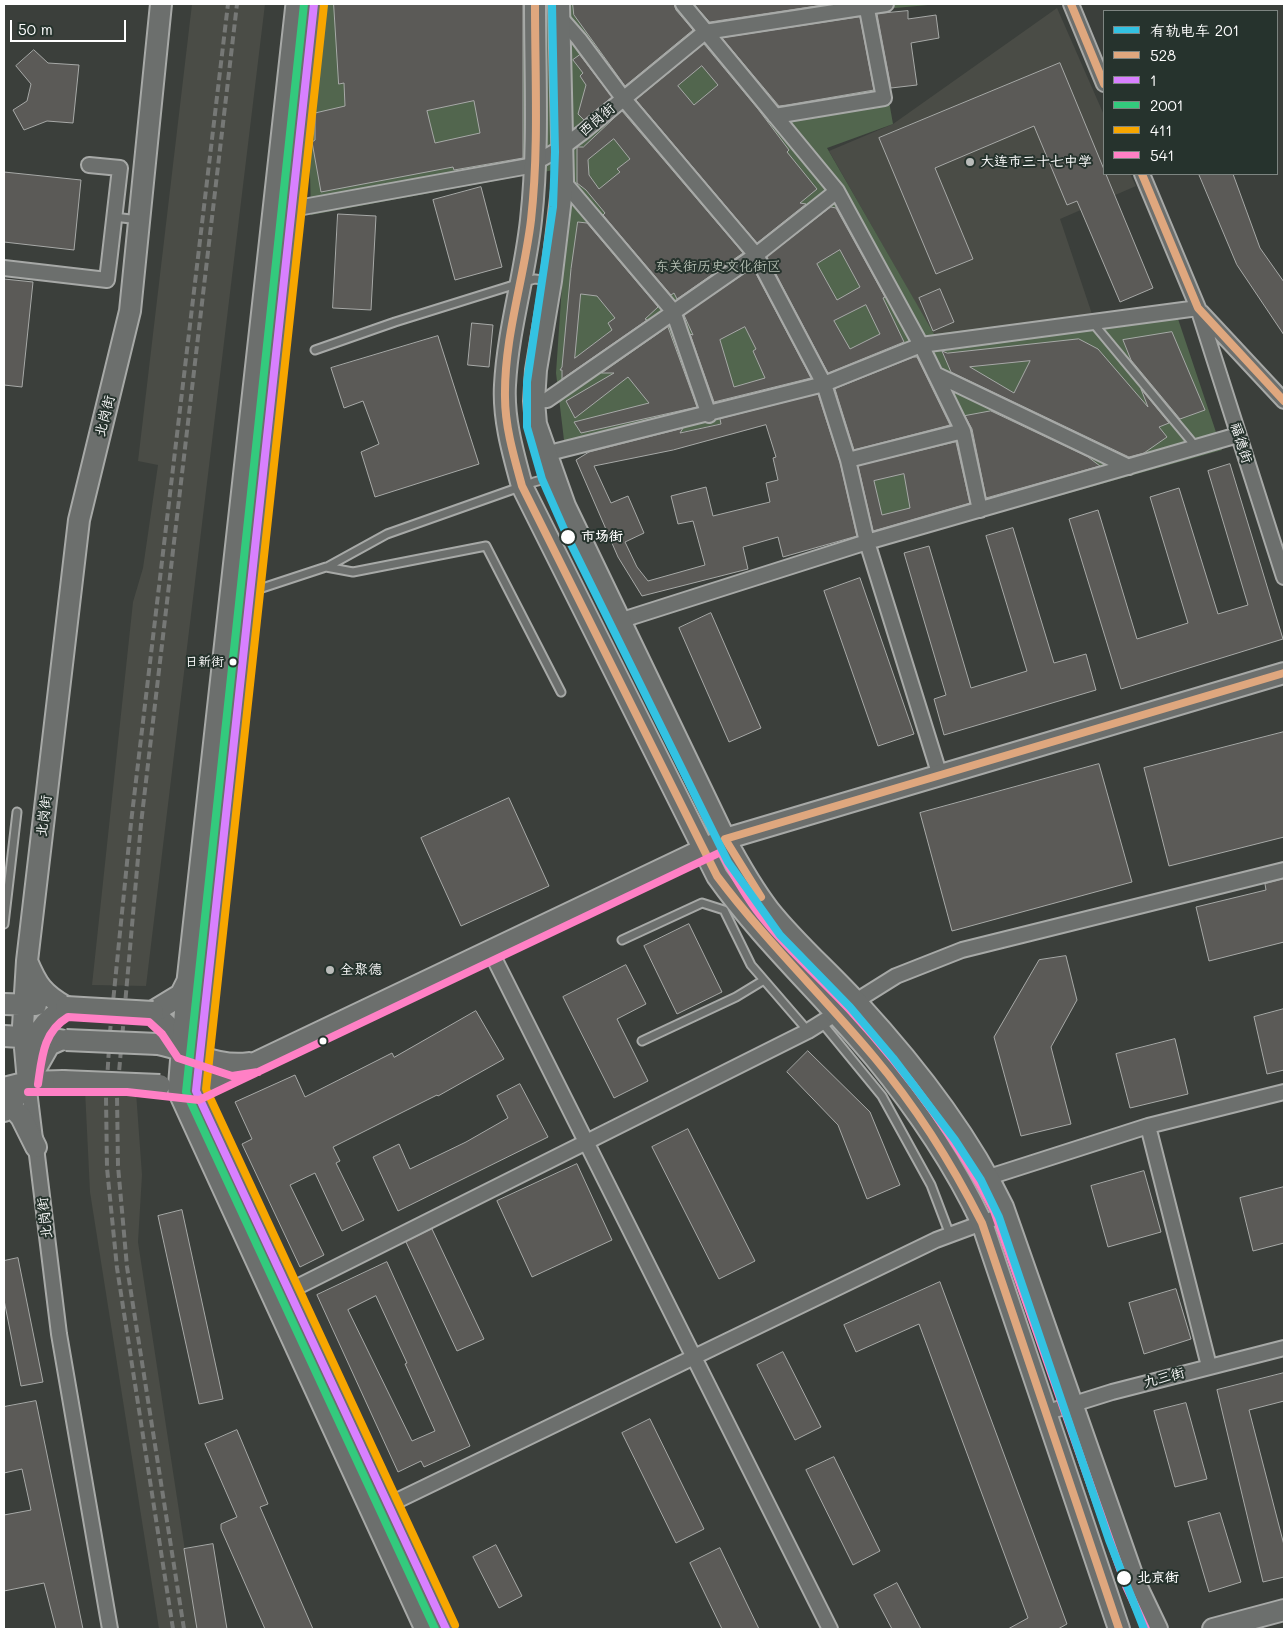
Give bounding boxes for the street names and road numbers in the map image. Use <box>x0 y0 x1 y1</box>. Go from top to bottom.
street label: 西岗街 <box>576 100 618 140</box>
street label: 北岗街 <box>92 394 118 438</box>
street label: 福德街 <box>1227 420 1255 466</box>
street label: 北岗街 <box>33 794 55 838</box>
street label: 北岗街 <box>34 1196 56 1240</box>
street label: 九三街 <box>1142 1364 1186 1392</box>

